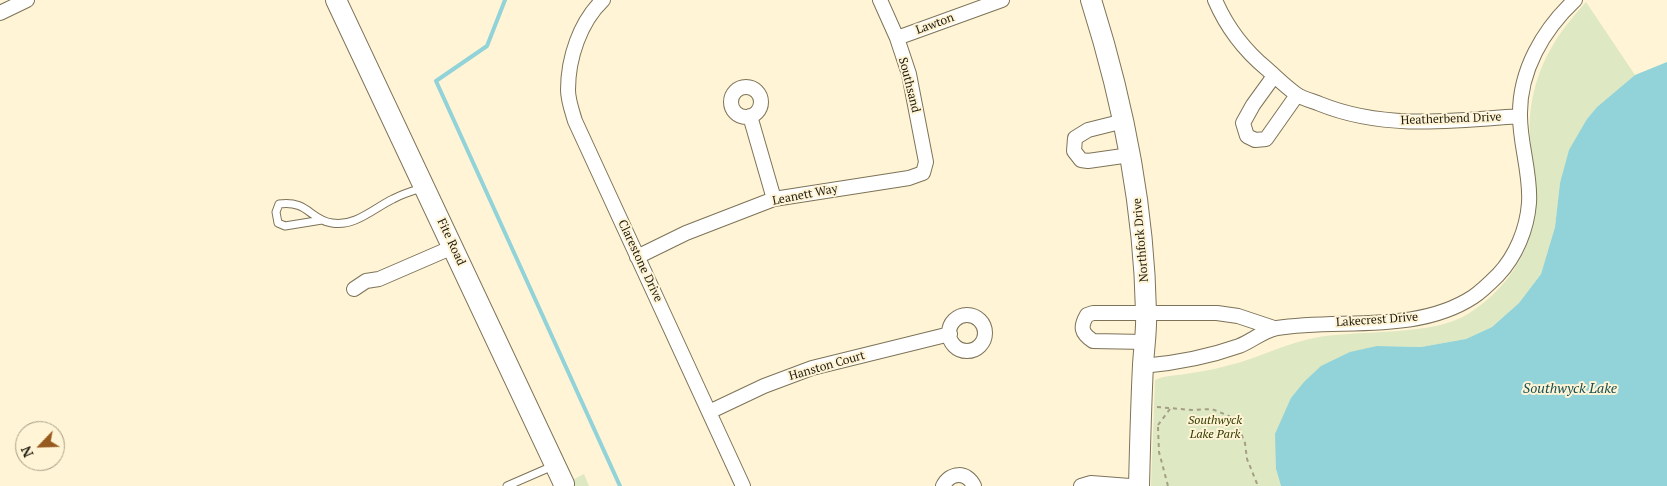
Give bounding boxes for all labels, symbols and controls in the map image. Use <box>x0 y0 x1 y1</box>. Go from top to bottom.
street label: Lawton <box>914 10 956 38</box>
street label: Southsand <box>895 56 923 114</box>
street label: Heatherbend Drive <box>1400 110 1502 128</box>
street label: Leanett Way <box>771 182 839 208</box>
street label: Northfork Drive <box>1130 197 1152 283</box>
street label: Fite Road <box>434 216 468 268</box>
street label: Clarestone Drive <box>615 218 665 304</box>
street label: Lakecrest Drive <box>1336 310 1418 330</box>
street label: Hanston Court <box>787 348 867 384</box>
water label: Southwyck Lake <box>1523 381 1617 397</box>
park label: Southwyck Lake Park <box>1188 414 1242 442</box>
north arrow <box>15 421 65 471</box>
text: N <box>16 443 38 461</box>

